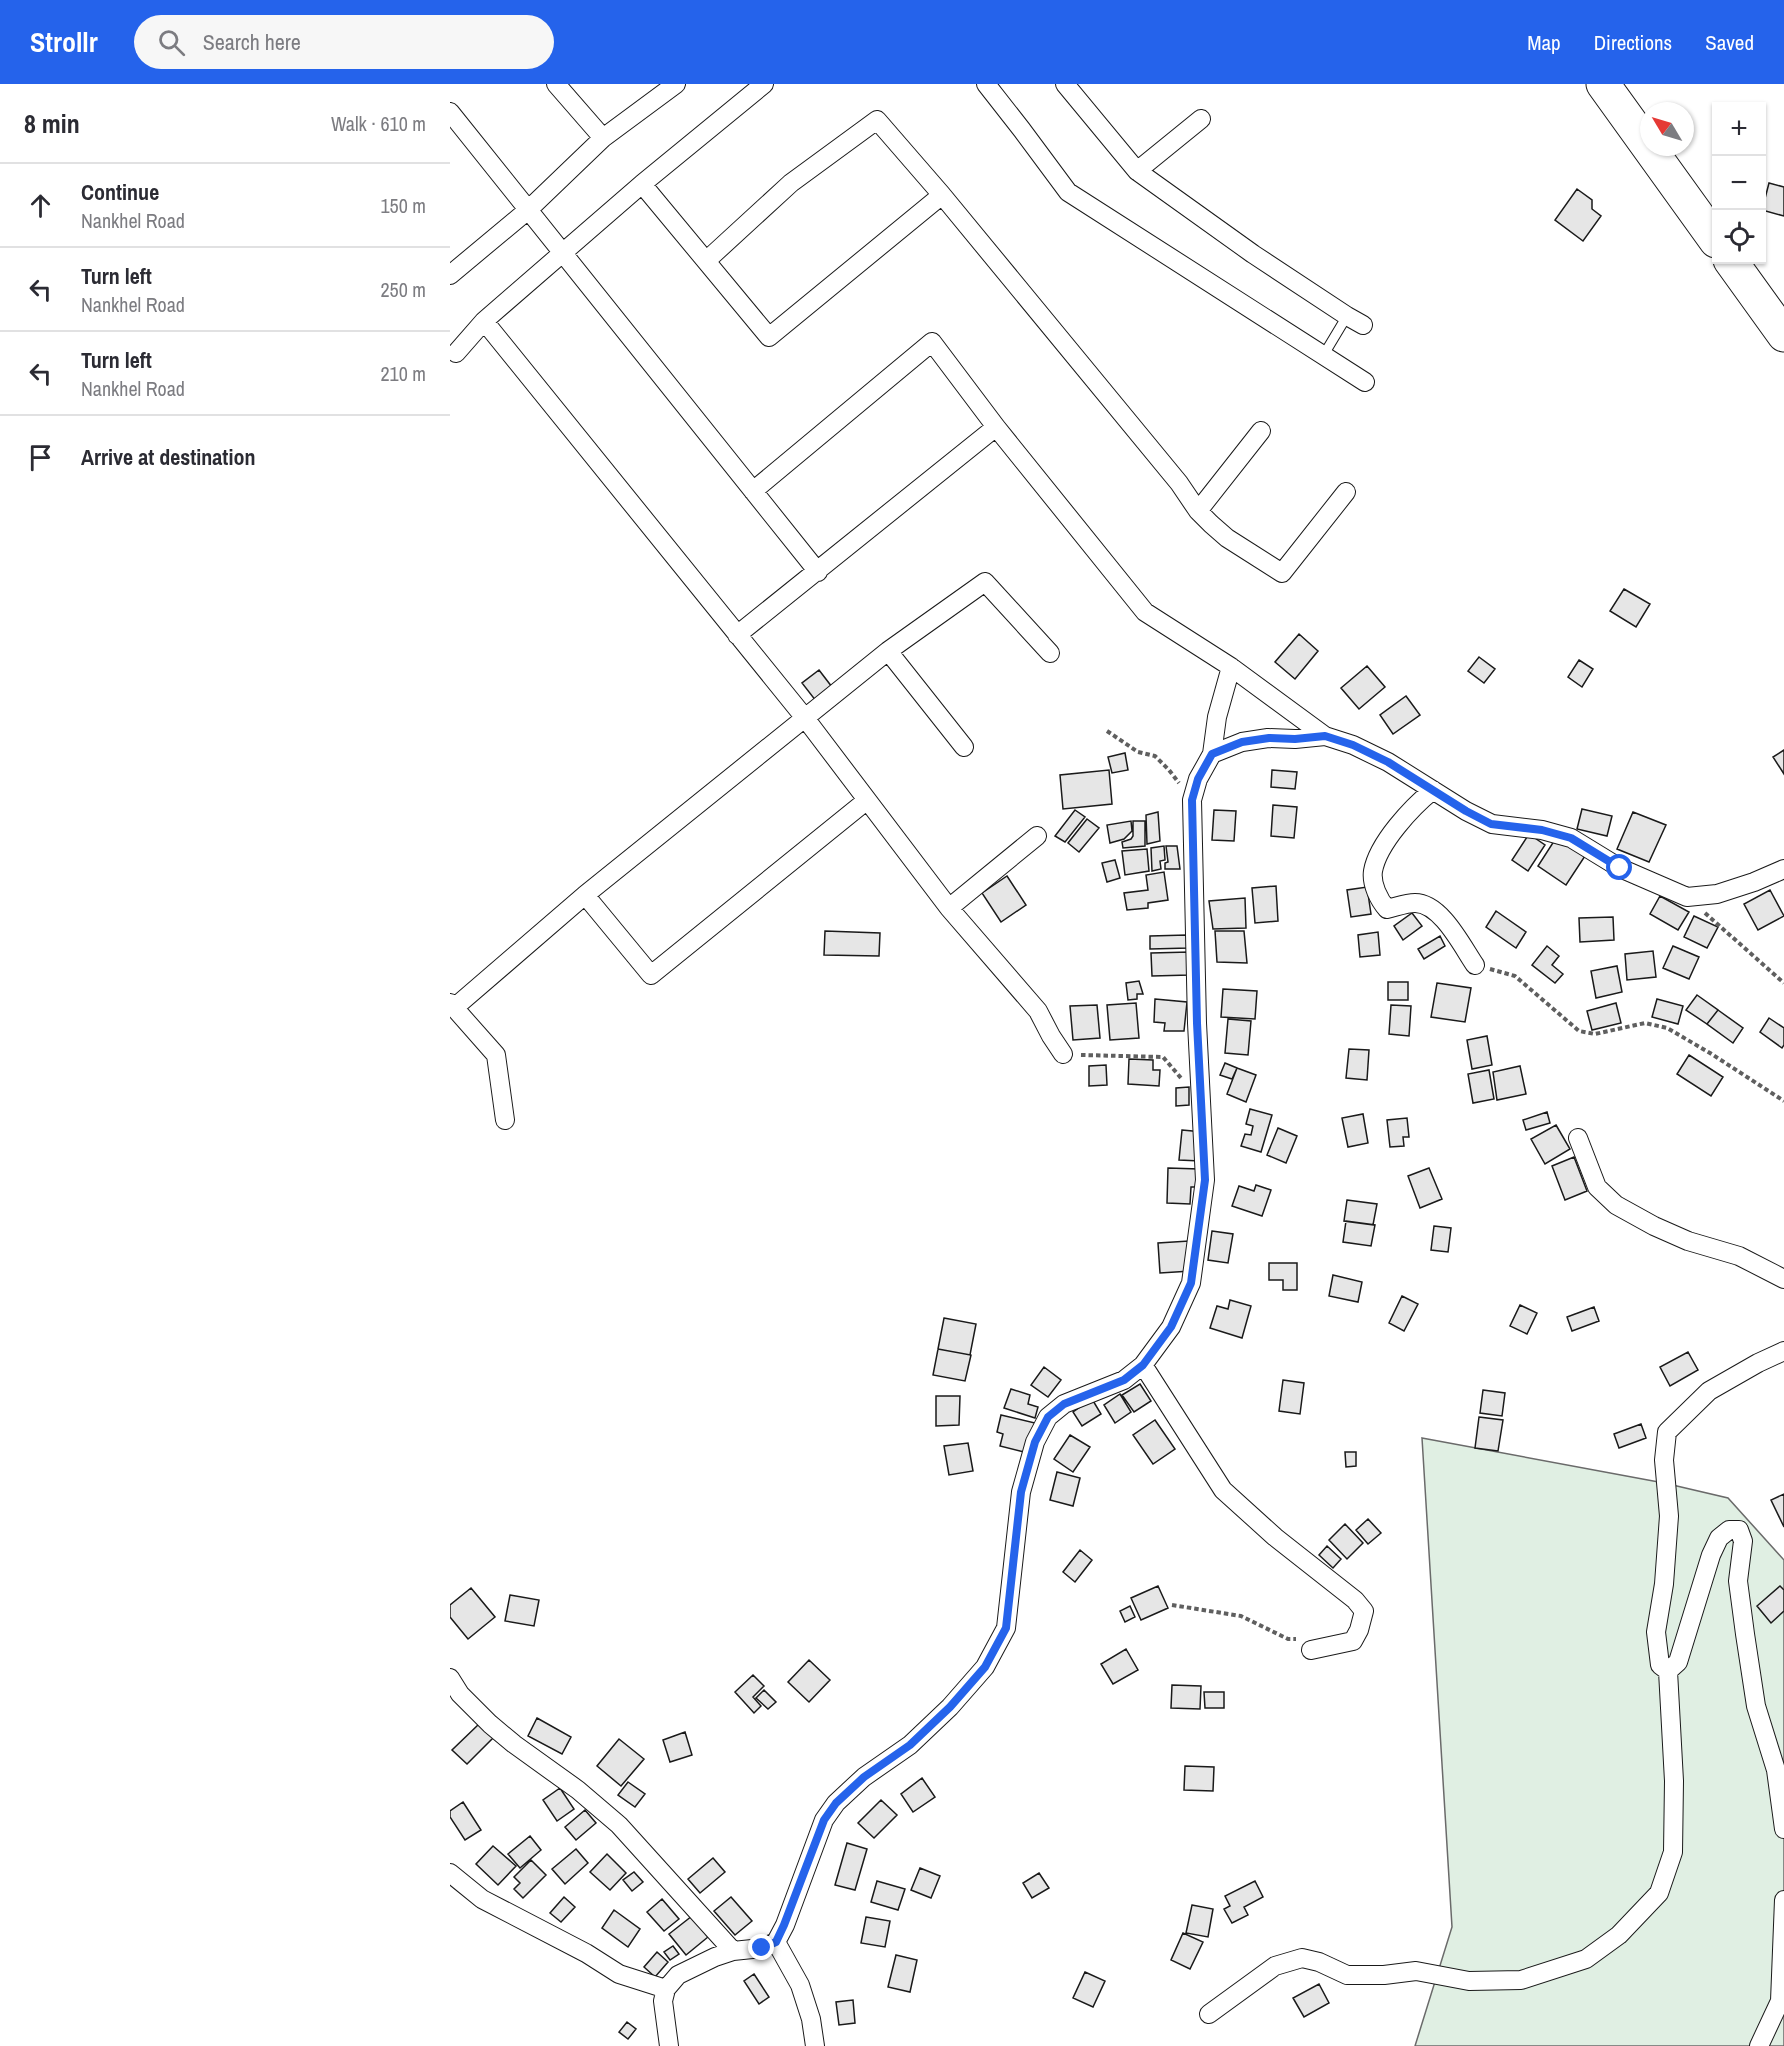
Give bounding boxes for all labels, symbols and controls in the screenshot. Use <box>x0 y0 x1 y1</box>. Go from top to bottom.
search box <box>134 15 554 69</box>
text: Strollr <box>30 23 98 61</box>
icon: search <box>155 26 188 59</box>
text: Search here <box>203 27 301 57</box>
text: Map <box>1527 28 1561 57</box>
text: Directions <box>1594 28 1672 57</box>
text: Saved <box>1705 28 1754 57</box>
north arrow <box>1640 102 1694 156</box>
map controls <box>1712 102 1766 264</box>
button: + <box>1712 102 1766 156</box>
text: 8 min <box>24 106 80 141</box>
text: Walk · 610 m <box>331 110 426 137</box>
button: − <box>1712 156 1766 210</box>
text: Continue <box>81 177 159 207</box>
icon: ahead <box>24 189 57 222</box>
text: 150 m <box>380 192 426 219</box>
text: Nankhel Road <box>81 207 185 234</box>
button: locate <box>1712 210 1766 264</box>
text: Turn left <box>81 261 152 291</box>
icon: left <box>24 273 57 306</box>
text: 250 m <box>380 276 426 303</box>
text: Nankhel Road <box>81 291 185 318</box>
text: Turn left <box>81 345 152 375</box>
icon: left <box>24 357 57 390</box>
text: 210 m <box>380 360 426 387</box>
text: Nankhel Road <box>81 375 185 402</box>
icon: arrive <box>24 441 57 474</box>
text: Arrive at destination <box>81 442 255 472</box>
route start <box>1606 854 1632 880</box>
route end <box>748 1934 774 1960</box>

